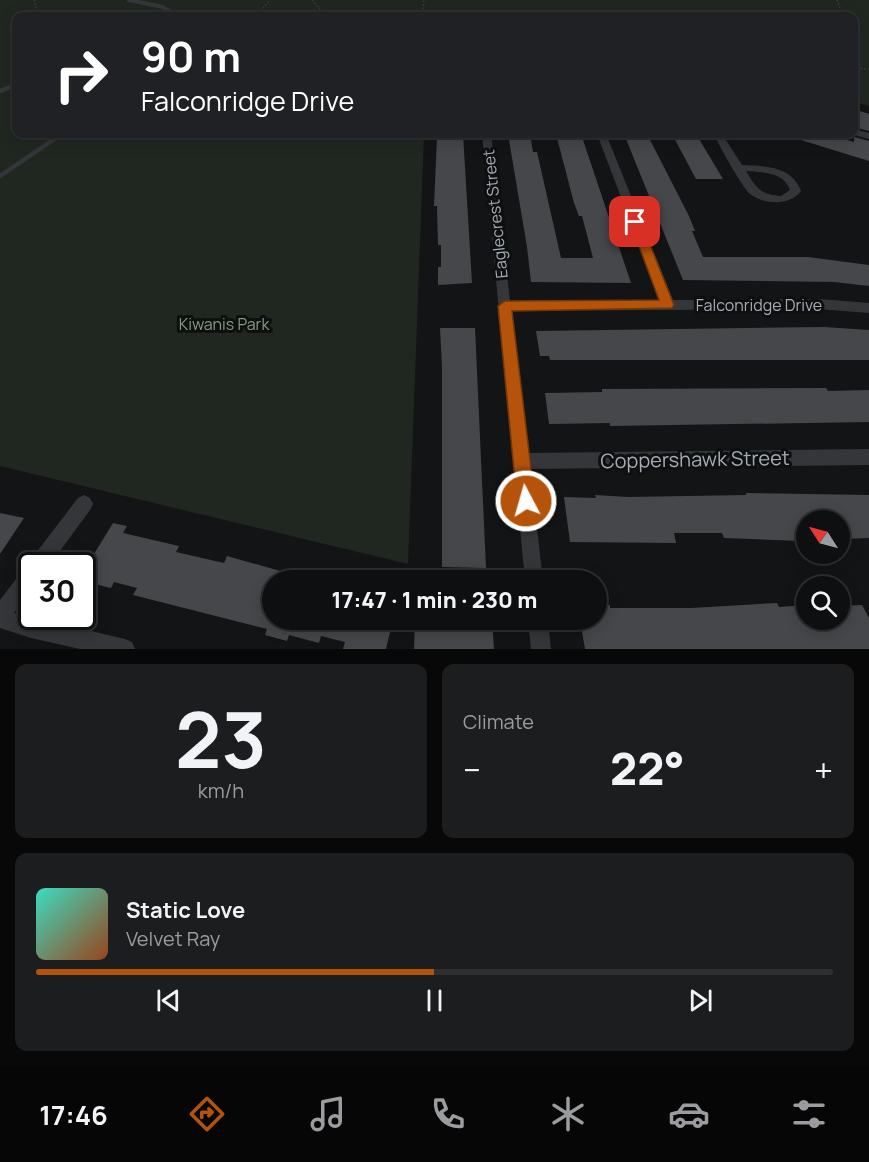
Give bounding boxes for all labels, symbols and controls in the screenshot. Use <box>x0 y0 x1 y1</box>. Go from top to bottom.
text: 90 m <box>141 27 241 85</box>
icon: right <box>42 36 120 114</box>
text: Falconridge Drive <box>141 82 354 119</box>
street label: Eaglecrest Street <box>477 149 513 279</box>
pin <box>609 196 660 247</box>
icon: arrive <box>618 205 651 238</box>
street label: Falconridge Drive <box>696 294 822 316</box>
park label: Kiwanis Park <box>179 313 270 335</box>
street label: Coppershawk Street <box>600 444 790 474</box>
position arrow <box>494 469 558 533</box>
north arrow <box>796 510 850 564</box>
map controls <box>796 510 850 630</box>
speed limit sign: 30 <box>18 552 96 630</box>
button: search <box>796 576 850 630</box>
text: 17:47 · 1 min · 230 m <box>332 585 537 615</box>
text: 23 <box>175 685 267 791</box>
text: Climate <box>463 708 534 735</box>
text: 22° <box>610 737 685 799</box>
text: − <box>463 747 481 792</box>
text: + <box>814 747 833 792</box>
text: km/h <box>198 777 244 804</box>
text: Static Love <box>126 895 245 925</box>
text: Velvet Ray <box>126 925 220 952</box>
icon: previous <box>152 984 185 1017</box>
icon: pause <box>418 984 451 1017</box>
icon: next <box>684 984 717 1017</box>
icon: directions <box>186 1093 228 1135</box>
icon: music <box>307 1093 349 1135</box>
icon: phone <box>427 1093 469 1135</box>
icon: climate <box>547 1093 589 1135</box>
icon: car <box>668 1093 710 1135</box>
icon: filters <box>788 1093 830 1135</box>
text: 17:46 <box>39 1096 108 1133</box>

